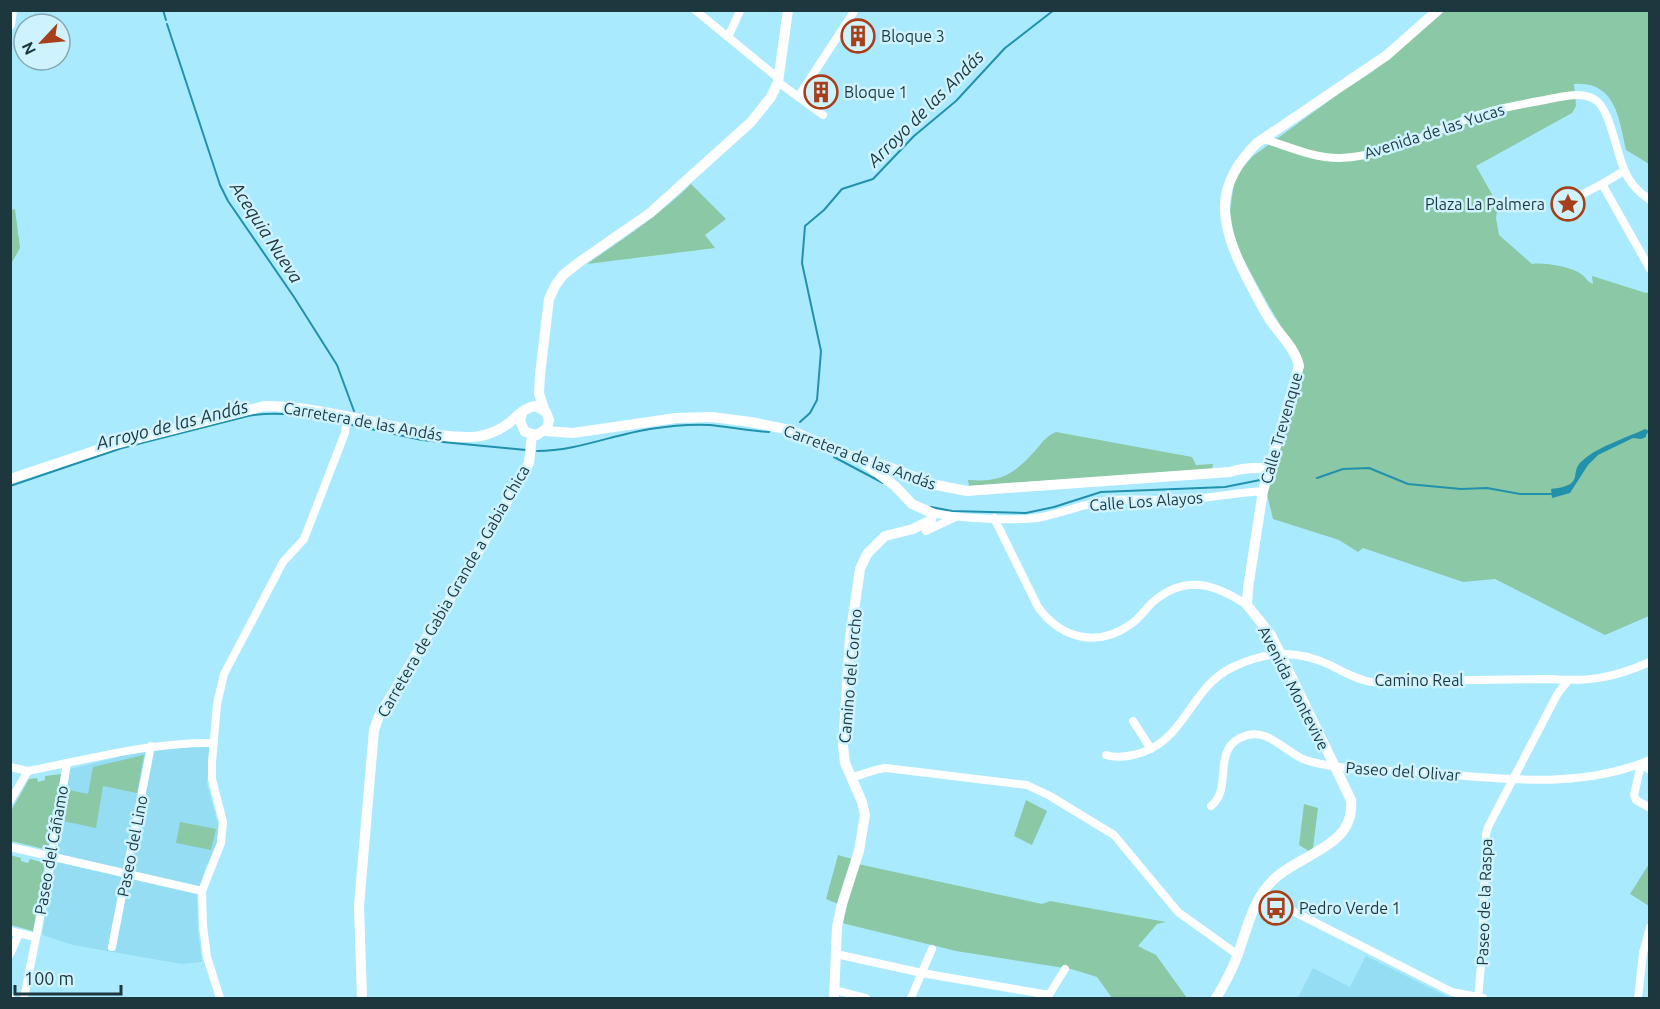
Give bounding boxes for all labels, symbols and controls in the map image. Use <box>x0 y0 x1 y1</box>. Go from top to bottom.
north arrow <box>12 12 72 72</box>
building icon: Bloque 3 <box>840 18 876 54</box>
place label: Bloque 3 <box>881 27 945 45</box>
text: N <box>18 39 39 58</box>
water label: Arroyo de las Andás <box>862 46 987 171</box>
building icon: Bloque 1 <box>803 74 839 110</box>
place label: Bloque 1 <box>844 83 908 101</box>
street label: Avenida de las Yucas <box>1362 100 1507 162</box>
water label: Acequia Nueva <box>226 177 307 286</box>
place icon: Plaza La Palmera <box>1550 186 1586 222</box>
place label: Plaza La Palmera <box>1425 195 1545 213</box>
street label: Calle Trevenque <box>1256 370 1306 486</box>
water label: Arroyo de las Andás <box>93 395 250 453</box>
street label: Carretera de las Andás <box>282 398 444 444</box>
street label: Carretera de las Andás <box>781 421 939 493</box>
street label: Carretera de Gabia Grande a Gabia Chica <box>373 462 533 720</box>
street label: Calle Los Alayos <box>1089 488 1203 514</box>
street label: Camino del Corcho <box>835 608 865 744</box>
street label: Avenida Montevive <box>1255 623 1333 753</box>
street label: Camino Real <box>1374 671 1464 689</box>
street label: Paseo del Olivar <box>1345 758 1461 784</box>
street label: Paseo del Cáñamo <box>31 784 71 916</box>
street label: Paseo del Lino <box>113 794 151 898</box>
street label: Paseo de la Raspa <box>1473 838 1495 966</box>
bus stop icon: Pedro Verde 1 <box>1258 890 1294 926</box>
place label: Pedro Verde 1 <box>1299 899 1401 917</box>
scale bar <box>15 958 122 996</box>
text: 100 m <box>24 968 74 988</box>

